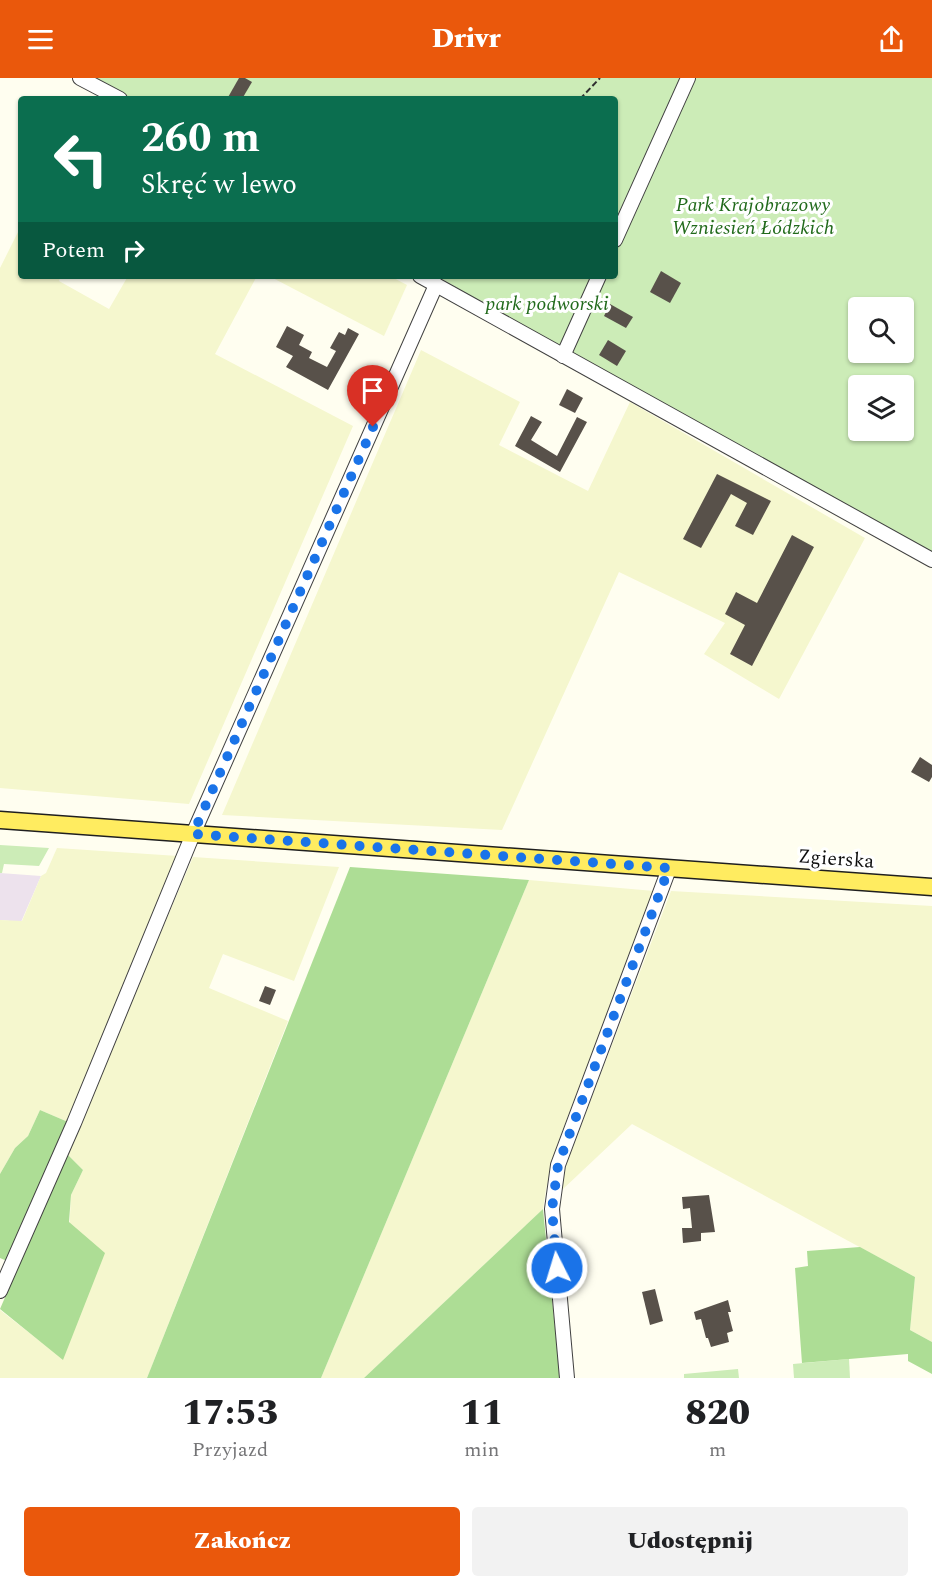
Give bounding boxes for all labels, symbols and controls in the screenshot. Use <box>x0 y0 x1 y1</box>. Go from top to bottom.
text: Drivr <box>432 18 500 60</box>
icon: menu <box>24 23 57 56</box>
icon: share <box>875 23 908 56</box>
text: 260 m <box>141 107 260 170</box>
icon: left <box>42 120 120 198</box>
text: Skręć w lewo <box>141 164 297 206</box>
park label: Park Krajobrazowy Wzniesień Łódzkich <box>672 190 834 243</box>
text: Potem <box>42 234 105 267</box>
icon: right <box>117 234 150 267</box>
park label: park podworski <box>484 289 609 319</box>
map controls <box>848 297 914 441</box>
button: search <box>848 297 914 363</box>
pin <box>347 365 398 427</box>
icon: arrive <box>356 374 389 407</box>
button: layers <box>848 375 914 441</box>
street label: Zgierska <box>797 841 875 877</box>
position arrow <box>525 1236 589 1300</box>
text: 17:53 <box>182 1386 278 1441</box>
text: 11 <box>460 1386 503 1441</box>
text: 820 <box>685 1386 750 1441</box>
text: Przyjazd <box>192 1435 268 1465</box>
text: min <box>464 1435 499 1465</box>
text: m <box>709 1435 726 1465</box>
button: Zakończ <box>24 1507 460 1576</box>
button: Udostępnij <box>472 1507 908 1576</box>

